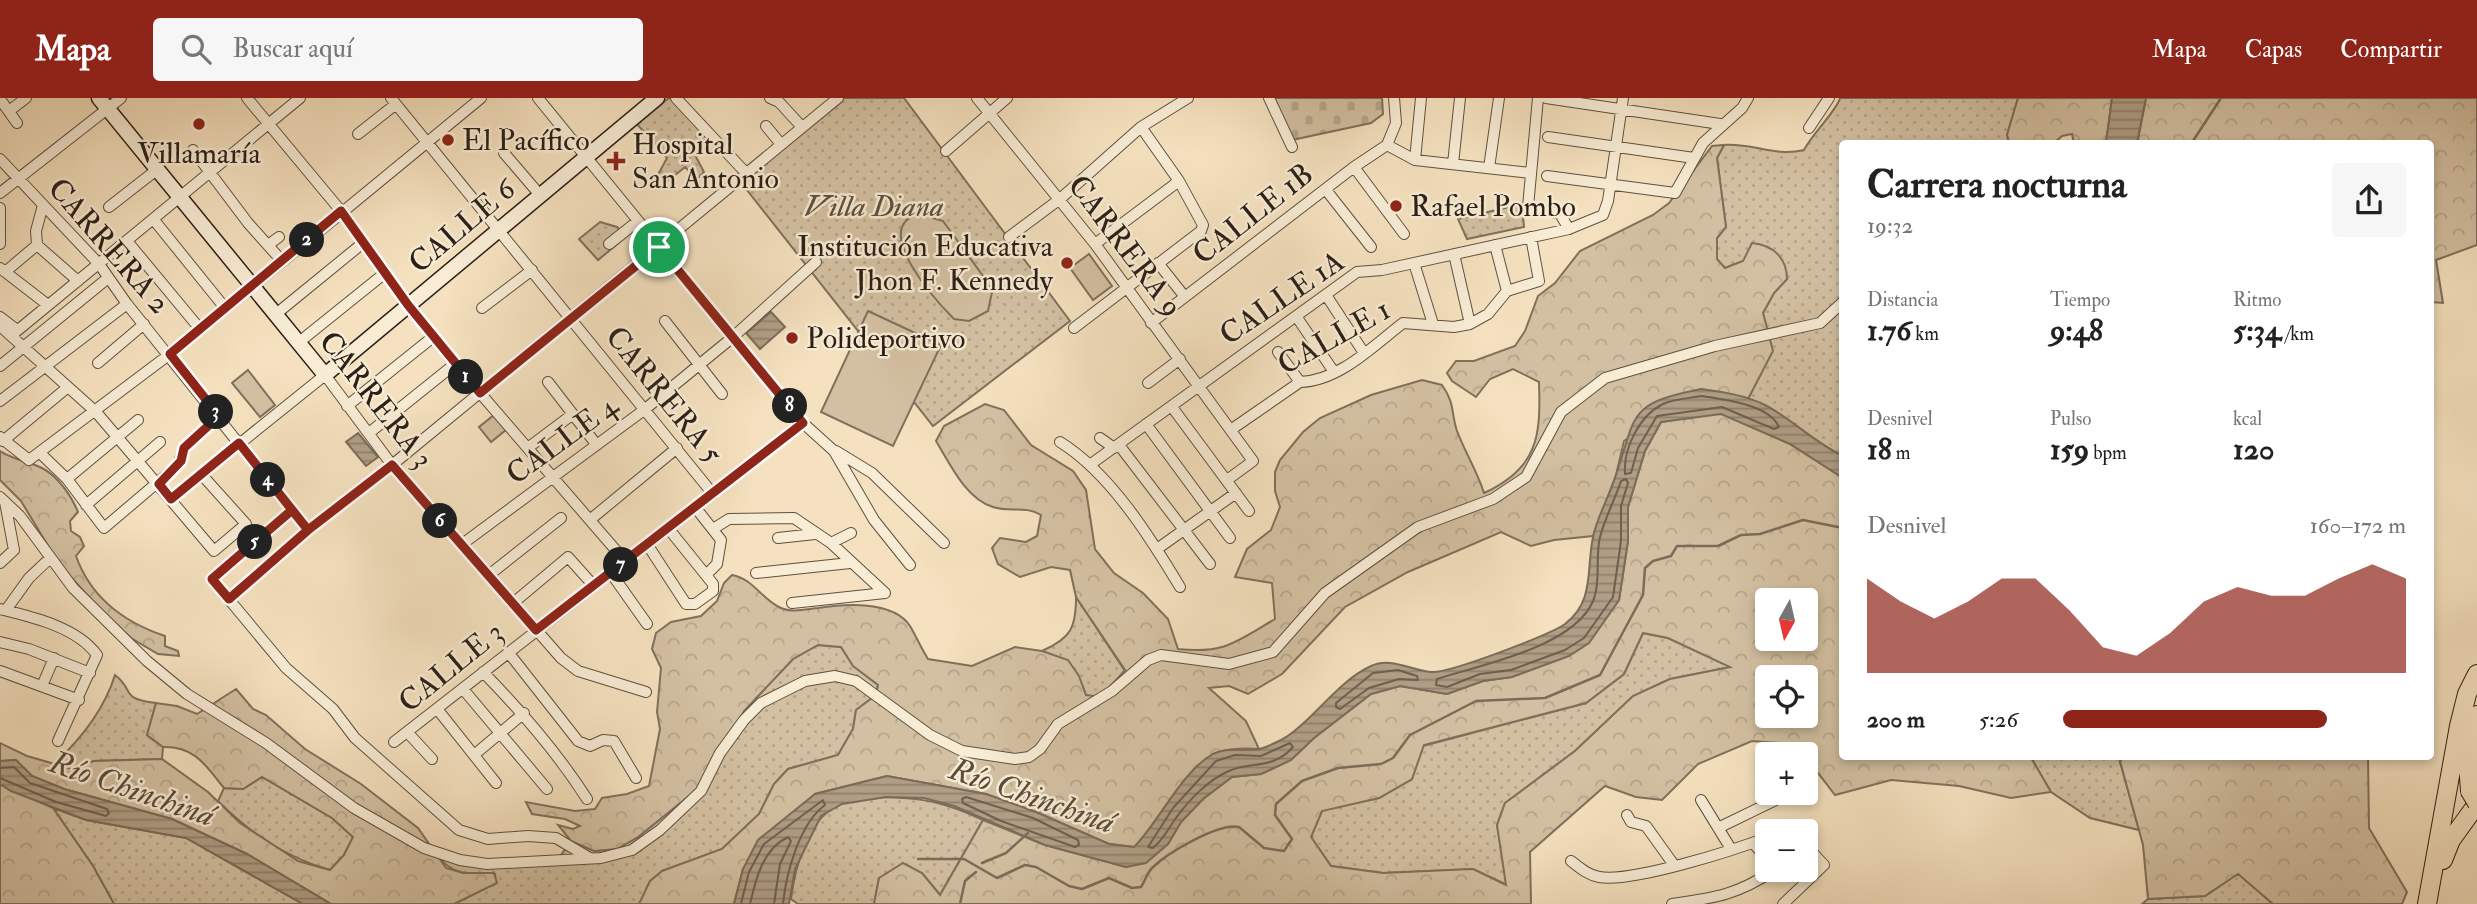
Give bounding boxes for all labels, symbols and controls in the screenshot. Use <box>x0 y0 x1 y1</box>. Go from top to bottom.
search box <box>153 18 643 81</box>
text: Mapa <box>35 29 111 70</box>
icon: search <box>177 30 215 68</box>
text: Buscar aquí <box>233 33 353 65</box>
text: Mapa <box>2152 34 2207 65</box>
text: Capas <box>2245 34 2302 65</box>
text: Compartir <box>2340 34 2442 65</box>
marker: Villamaría <box>191 116 207 132</box>
place label: El Pacífico <box>462 122 590 159</box>
place label: Hospital San Antonio <box>632 126 779 197</box>
marker: El Pacífico <box>440 132 456 148</box>
place label: Villamaría <box>137 135 262 172</box>
marker: Hospital San Antonio <box>606 151 626 171</box>
street label: CALLE 1B <box>1185 155 1321 273</box>
text: Carrera nocturna <box>1867 161 2127 209</box>
button: share <box>2332 163 2406 237</box>
street label: CARRERA 9 <box>1060 168 1190 324</box>
street label: CALLE 6 <box>401 170 524 281</box>
street label: CARRERA 2 <box>40 171 178 321</box>
park label: Villa Diana <box>804 188 944 225</box>
place label: Rafael Pombo <box>1410 188 1576 225</box>
marker: Rafael Pombo <box>1388 198 1404 214</box>
text: 19:32 <box>1867 211 1913 240</box>
pin <box>629 217 689 277</box>
pin: 2 <box>290 222 324 258</box>
text: 2 <box>302 227 311 251</box>
icon: arrive <box>640 228 678 266</box>
place label: Institución Educativa Jhon F. Kennedy <box>797 228 1054 299</box>
street label: CALLE 1A <box>1213 243 1351 353</box>
marker: Institución Educativa Jhon F. Kennedy <box>1059 255 1075 271</box>
text: Distancia <box>1867 288 1938 312</box>
text: Tiempo <box>2050 288 2110 312</box>
text: Ritmo <box>2233 288 2282 312</box>
street label: CALLE 1 <box>1271 291 1397 383</box>
text: 1.76 <box>1867 312 1911 349</box>
text: 9:48 <box>2050 312 2103 349</box>
text: 5:34 <box>2233 312 2281 349</box>
street label: CARRERA 5 <box>598 319 731 472</box>
place label: Polideportivo <box>806 320 965 357</box>
text: km <box>1911 322 1939 346</box>
text: /km <box>2281 322 2314 346</box>
street label: CARRERA 3 <box>311 324 441 476</box>
marker: Polideportivo <box>784 330 800 346</box>
pin: 1 <box>448 360 484 394</box>
text: 1 <box>462 364 469 388</box>
street label: CALLE 4 <box>499 386 626 493</box>
pin: 8 <box>772 388 808 424</box>
text: 8 <box>785 393 794 417</box>
pin: 3 <box>198 394 234 430</box>
text: 3 <box>212 399 219 423</box>
text: Desnivel <box>1867 407 1933 431</box>
text: Pulso <box>2050 407 2091 431</box>
text: kcal <box>2233 407 2262 431</box>
text: 18 <box>1867 431 1892 468</box>
text: 159 <box>2050 431 2089 468</box>
text: 120 <box>2233 431 2274 468</box>
text: m <box>1892 441 1911 465</box>
text: bpm <box>2089 441 2127 465</box>
pin: 4 <box>250 462 286 498</box>
text: 4 <box>262 467 273 491</box>
pin: 6 <box>422 504 458 538</box>
text: 6 <box>435 508 444 532</box>
text: Desnivel <box>1867 511 1946 540</box>
text: 160–172 m <box>2310 511 2406 540</box>
pin: 5 <box>238 524 272 560</box>
text: 5 <box>250 529 259 553</box>
pin: 7 <box>604 547 638 582</box>
text: 7 <box>616 552 625 576</box>
north arrow <box>1755 588 1818 651</box>
map controls <box>1755 588 1818 882</box>
street label: CALLE 3 <box>391 614 511 720</box>
button: locate <box>1755 665 1818 728</box>
text: 200 m <box>1867 705 1925 734</box>
text: 5:26 <box>1979 705 2018 734</box>
water label: Río Chinchiná <box>43 742 223 837</box>
button: + <box>1755 742 1818 805</box>
water label: Río Chinchiná <box>943 749 1123 844</box>
button: − <box>1755 819 1818 882</box>

